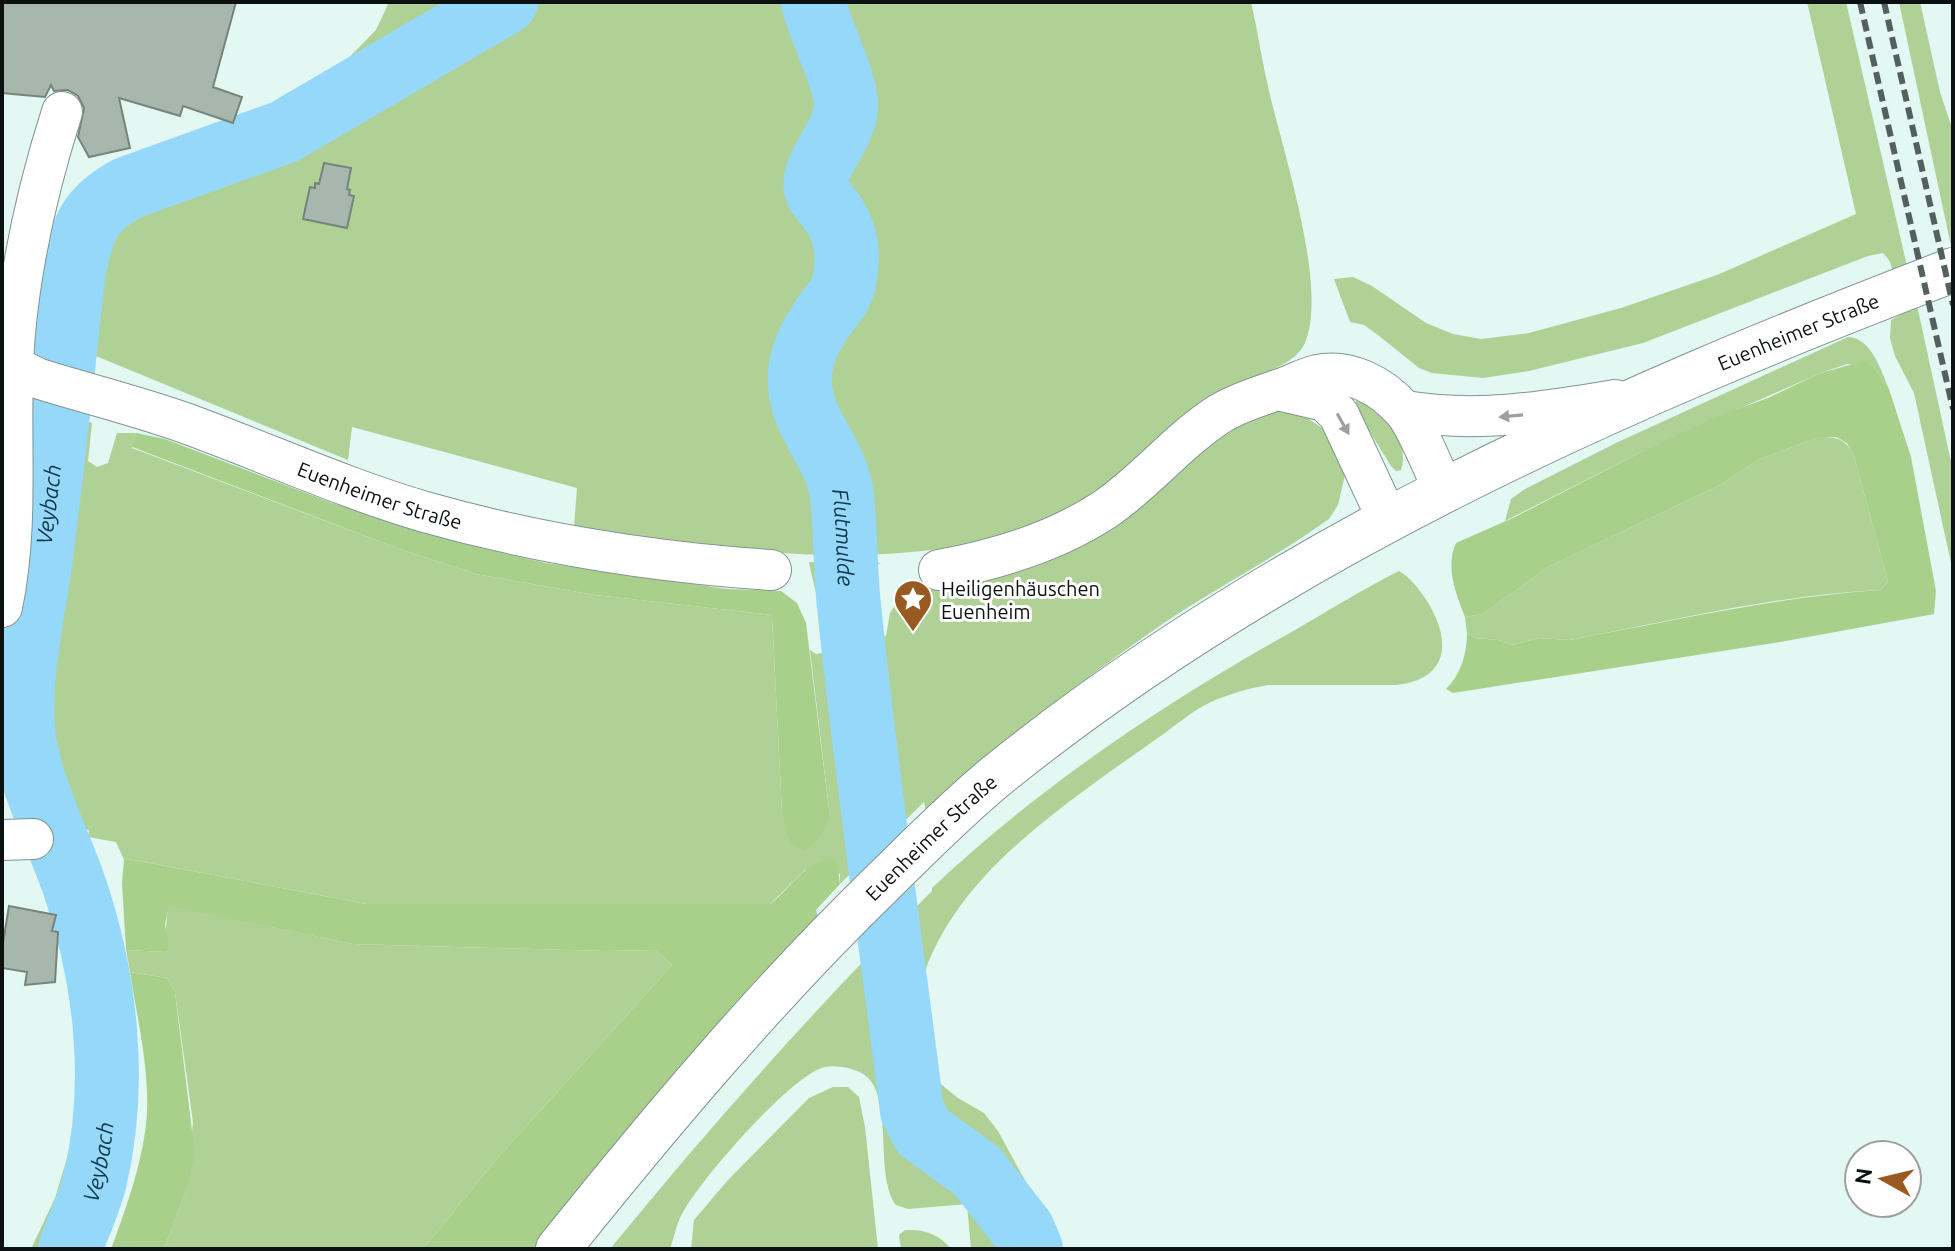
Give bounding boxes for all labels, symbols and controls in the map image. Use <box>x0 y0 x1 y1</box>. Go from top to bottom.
street label: Euenheimer Straße <box>1714 288 1882 375</box>
one-way arrow <box>1498 409 1523 422</box>
one-way arrow <box>1336 413 1350 435</box>
street label: Euenheimer Straße <box>294 456 465 533</box>
water label: Veybach <box>30 463 65 546</box>
water label: Flutmulde <box>828 487 860 587</box>
place label: Heiligenhäuschen Euenheim <box>941 577 1100 623</box>
place icon: Heiligenhäuschen Euenheim <box>892 578 934 633</box>
street label: Euenheimer Straße <box>860 769 1001 905</box>
water label: Veybach <box>77 1121 117 1205</box>
north arrow <box>1843 1139 1923 1219</box>
text: N <box>1849 1166 1876 1186</box>

